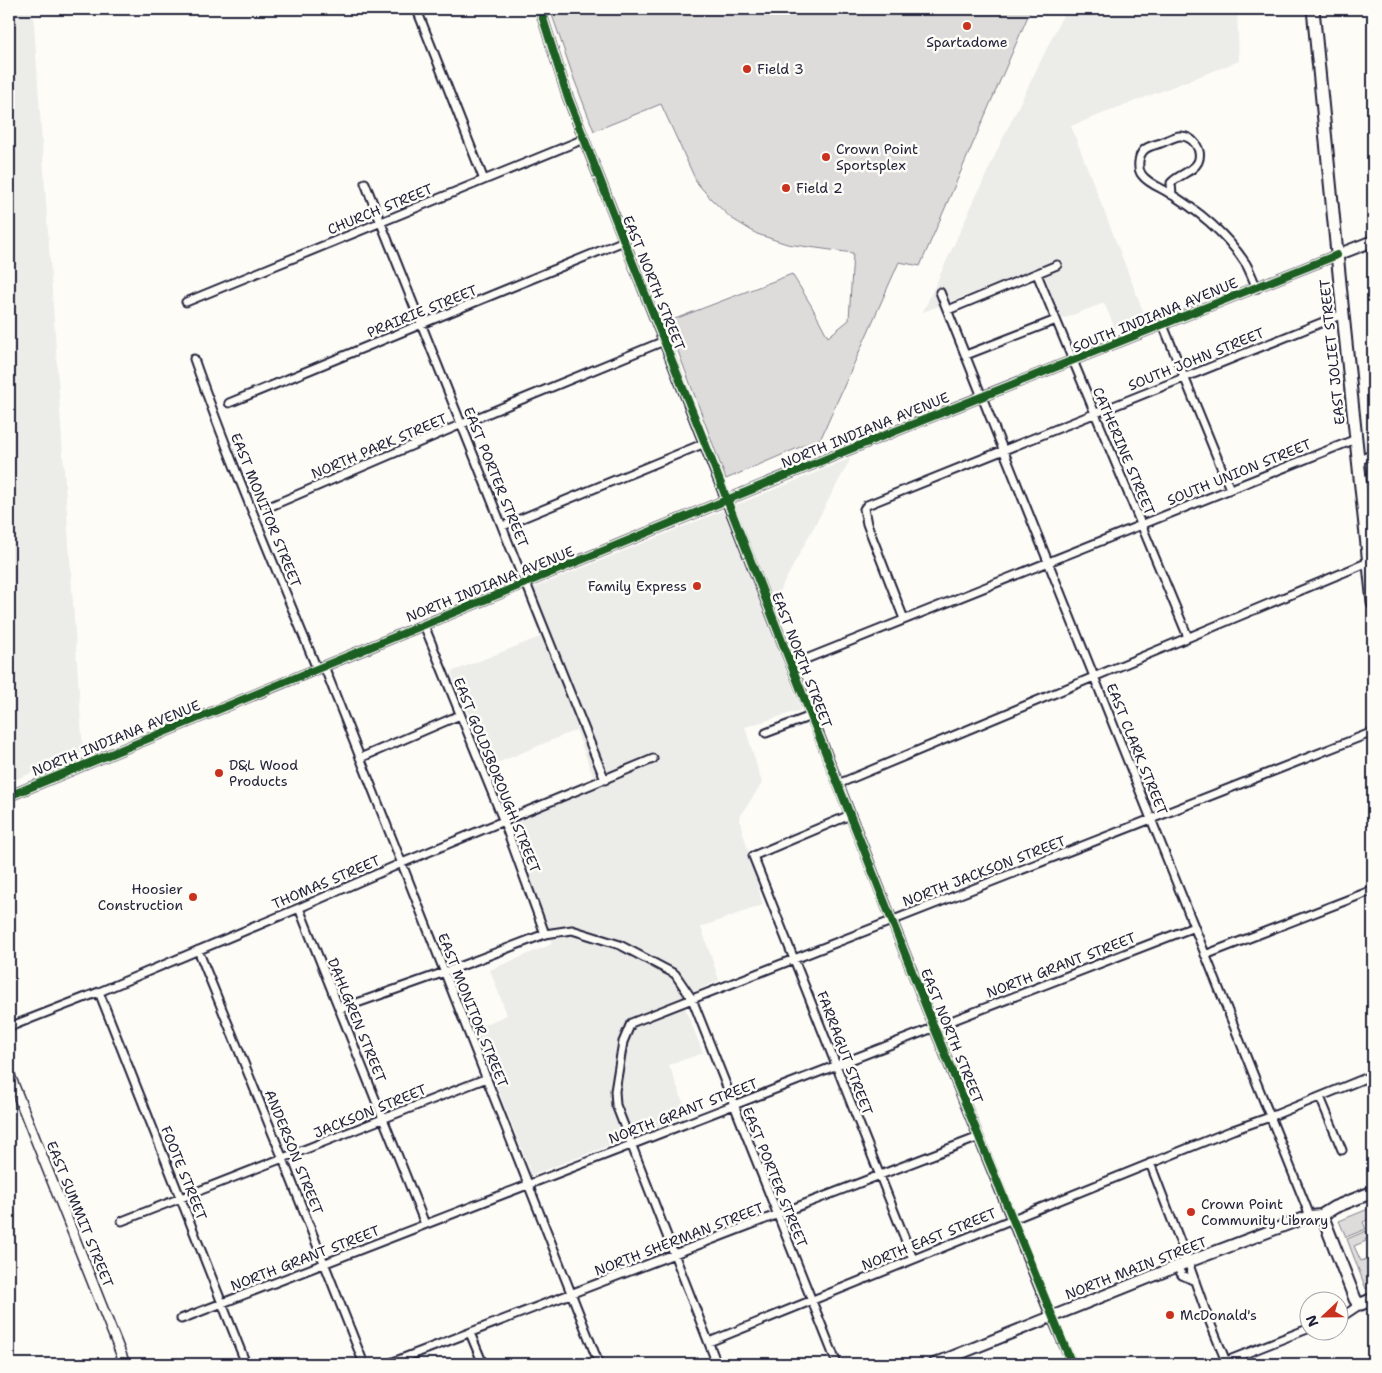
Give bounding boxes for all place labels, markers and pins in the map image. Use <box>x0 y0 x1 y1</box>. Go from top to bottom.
marker: Spartadome <box>961 20 973 32</box>
place label: Spartadome <box>926 33 1008 51</box>
place label: Field 3 <box>757 60 804 78</box>
marker: Field 3 <box>741 63 753 75</box>
place label: Crown Point Sportsplex <box>836 140 918 174</box>
marker: Crown Point Sportsplex <box>820 151 832 163</box>
place label: Field 2 <box>796 179 843 197</box>
marker: Field 2 <box>780 182 792 194</box>
place label: Family Express <box>588 577 687 595</box>
marker: Family Express <box>691 580 703 592</box>
place label: D&L Wood Products <box>229 756 298 790</box>
marker: D&L Wood Products <box>213 767 225 779</box>
place label: Hoosier Construction <box>98 880 183 914</box>
marker: Hoosier Construction <box>187 891 199 903</box>
place label: Crown Point Community Library <box>1201 1195 1328 1229</box>
marker: Crown Point Community Library <box>1185 1206 1197 1218</box>
place label: McDonald's <box>1180 1306 1257 1324</box>
marker: McDonald's <box>1164 1309 1176 1321</box>

